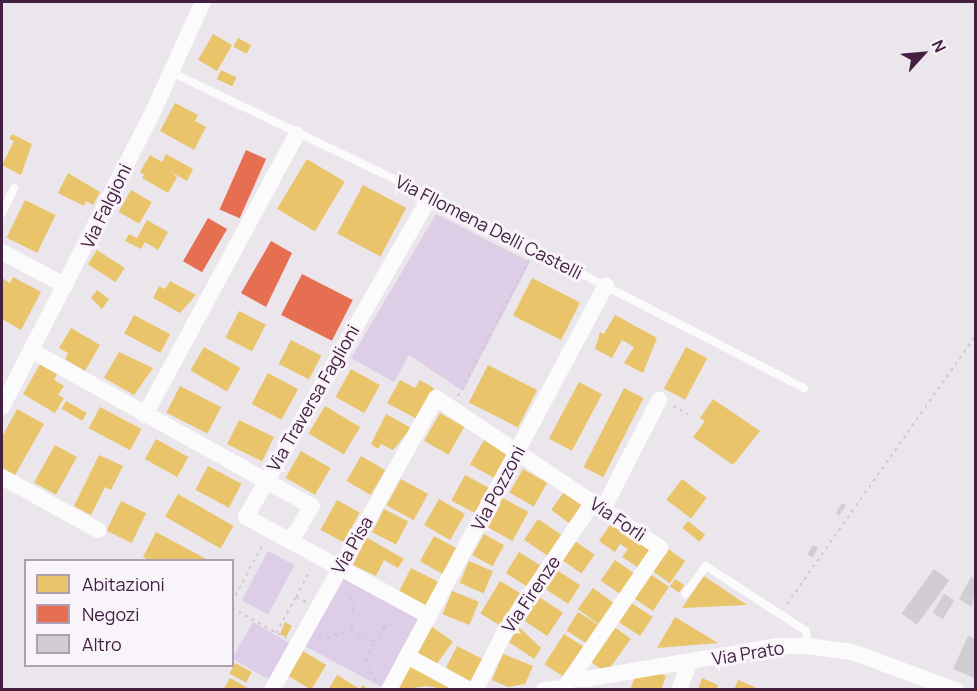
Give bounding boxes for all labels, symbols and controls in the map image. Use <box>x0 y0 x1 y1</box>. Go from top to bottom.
north arrow <box>893 24 953 84</box>
text: N <box>927 36 952 56</box>
street label: Via Falgioni <box>76 160 136 252</box>
street label: Via FIlomena Delli Castelli <box>392 170 586 284</box>
street label: Via Traversa Faglioni <box>262 321 364 475</box>
street label: Via Pozzoni <box>467 442 529 534</box>
street label: Via Forlì <box>586 493 650 545</box>
street label: Via Pisa <box>327 512 377 578</box>
street label: Via Firenze <box>497 551 565 637</box>
legend <box>24 559 234 667</box>
text: Abitazioni <box>82 572 165 596</box>
text: Negozi <box>82 602 140 626</box>
text: Altro <box>82 632 122 656</box>
street label: Via Prato <box>710 637 786 669</box>

